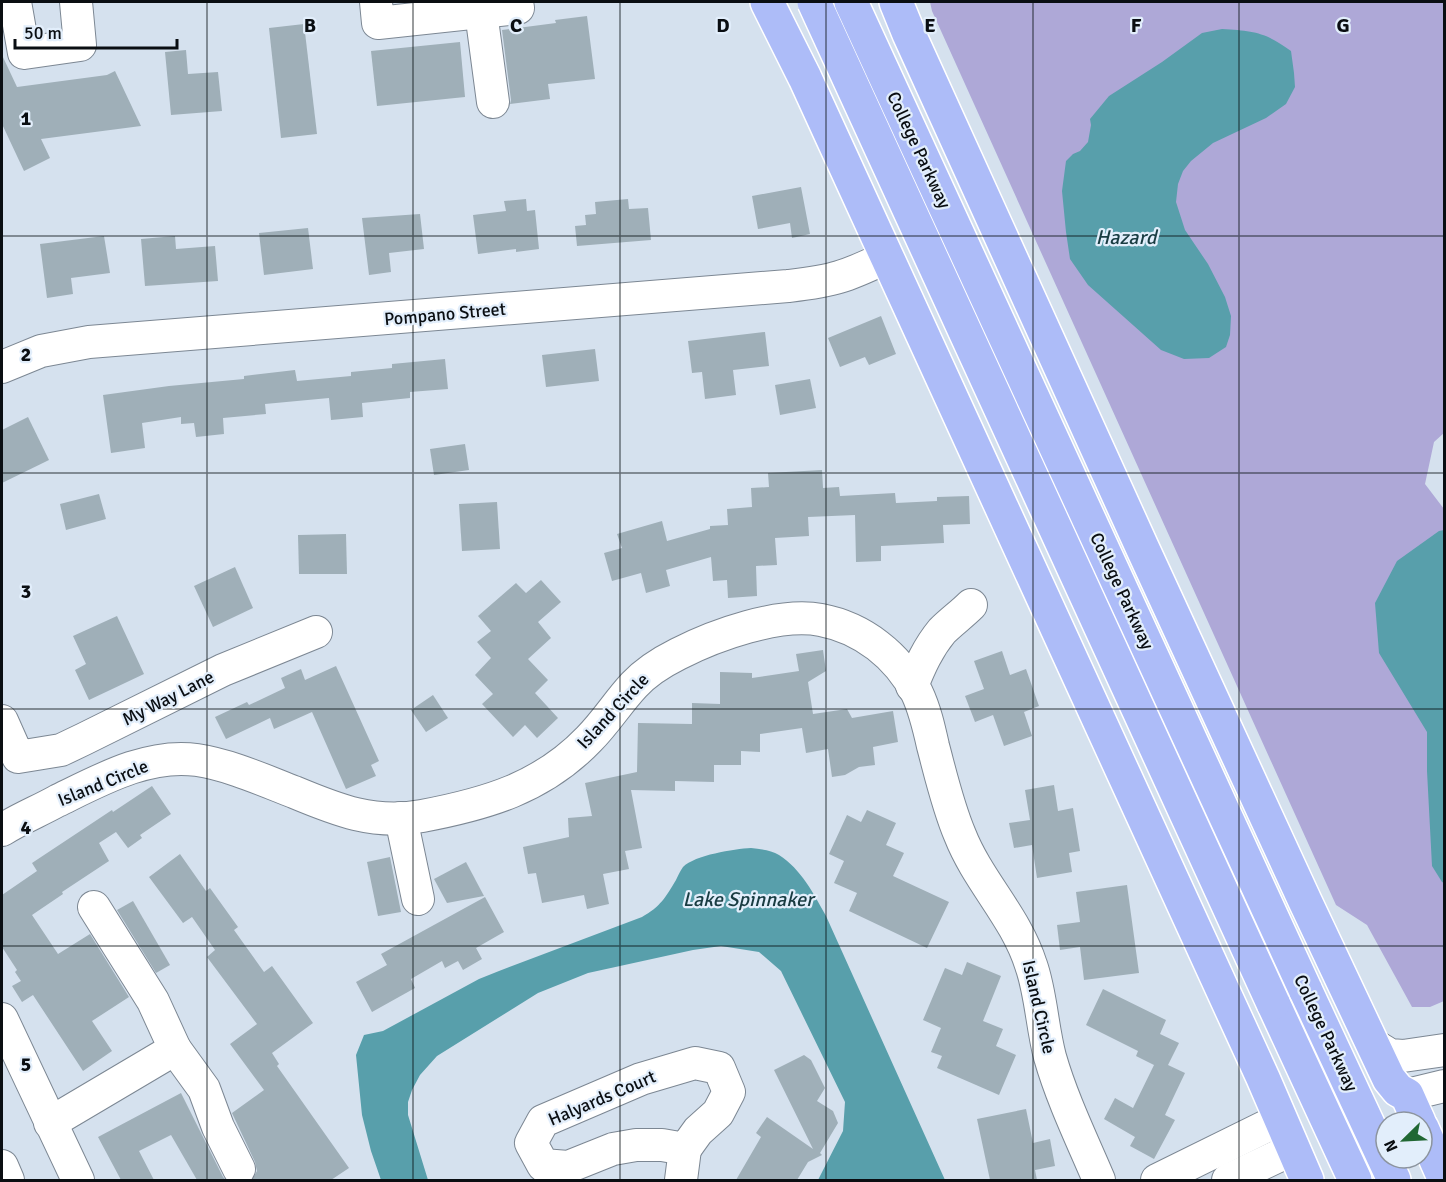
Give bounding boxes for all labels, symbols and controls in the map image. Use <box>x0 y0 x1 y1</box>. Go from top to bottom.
scale bar <box>15 12 177 50</box>
text: B <box>304 13 316 38</box>
text: C <box>510 13 522 38</box>
text: D <box>716 13 730 38</box>
text: E <box>924 13 936 38</box>
text: F <box>1131 13 1142 38</box>
text: G <box>1336 13 1350 38</box>
text: 50 m <box>24 22 62 44</box>
street label: College Parkway <box>882 88 956 212</box>
text: 1 <box>21 106 32 131</box>
water label: Hazard <box>1096 225 1159 250</box>
street label: Pompano Street <box>383 298 507 330</box>
text: 2 <box>21 342 31 367</box>
street label: College Parkway <box>1085 529 1159 653</box>
text: 3 <box>21 579 31 604</box>
street label: My Way Lane <box>118 665 218 731</box>
street label: Island Circle <box>572 669 654 753</box>
street label: Island Circle <box>55 755 151 811</box>
text: 4 <box>21 815 32 840</box>
water label: Lake Spinnaker <box>683 887 816 912</box>
street label: Island Circle <box>1018 958 1060 1056</box>
street label: College Parkway <box>1289 971 1363 1095</box>
text: 5 <box>21 1052 31 1077</box>
street label: Halyards Court <box>545 1065 659 1131</box>
north arrow <box>1374 1110 1434 1170</box>
text: N <box>1380 1137 1403 1155</box>

